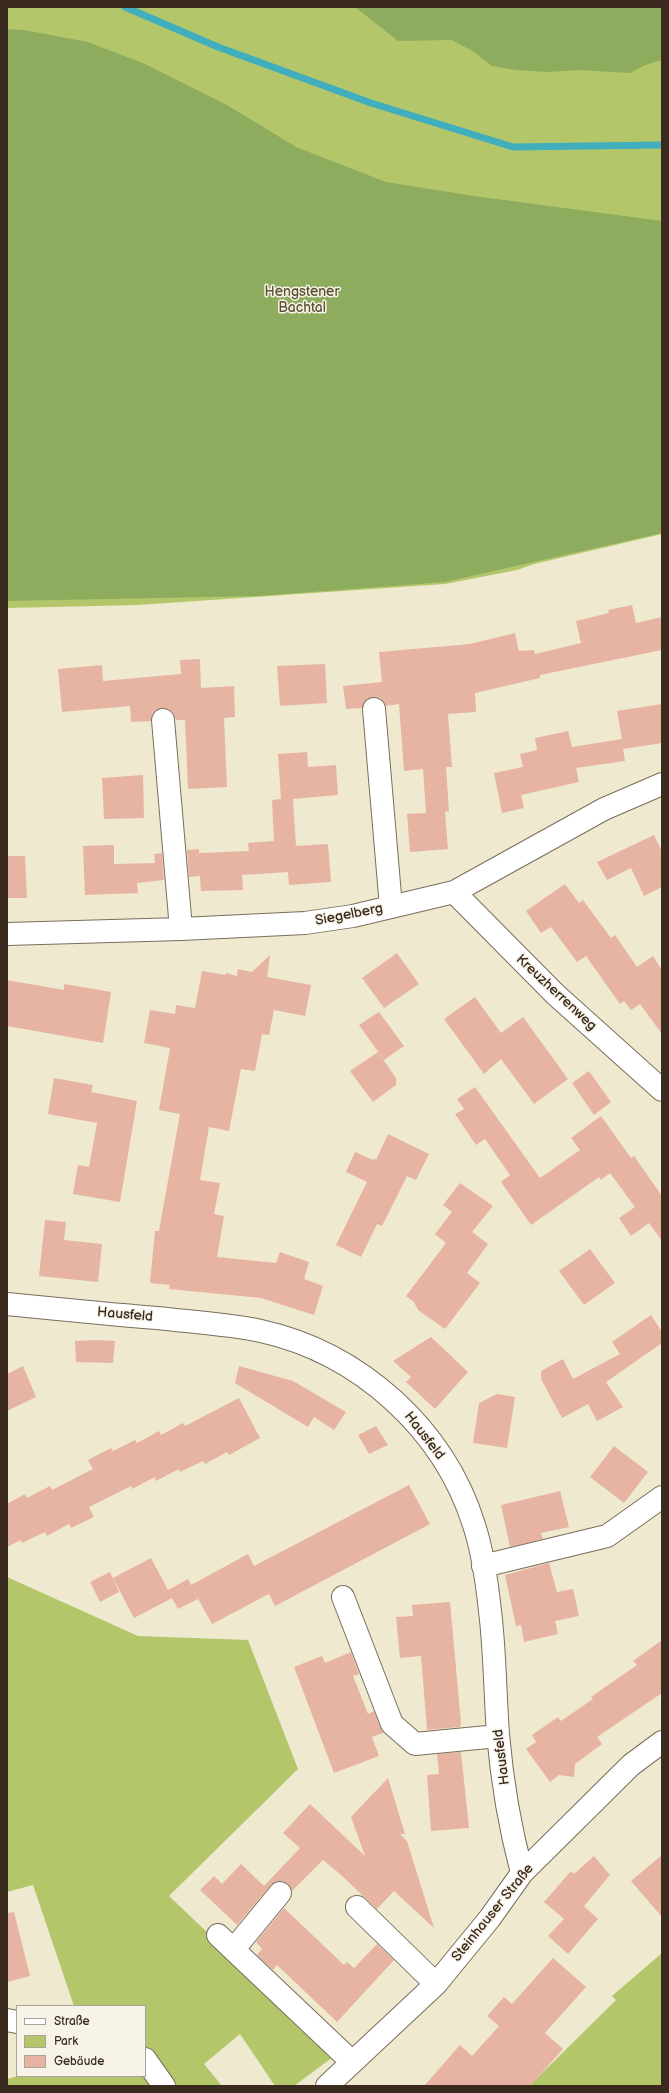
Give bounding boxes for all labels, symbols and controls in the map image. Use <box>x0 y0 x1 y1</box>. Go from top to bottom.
park label: Hengstener Bachtal <box>265 284 339 316</box>
street label: Siegelberg <box>314 900 384 930</box>
street label: Kreuzherrenweg <box>512 951 600 1035</box>
street label: Hausfeld <box>96 1304 154 1326</box>
street label: Hausfeld <box>400 1409 448 1463</box>
street label: Hausfeld <box>490 1728 514 1786</box>
street label: Steinhauser Straße <box>448 1861 538 1965</box>
legend <box>16 2005 146 2077</box>
text: Straße <box>54 2014 90 2029</box>
text: Park <box>54 2034 78 2049</box>
text: Gebäude <box>54 2054 104 2069</box>

